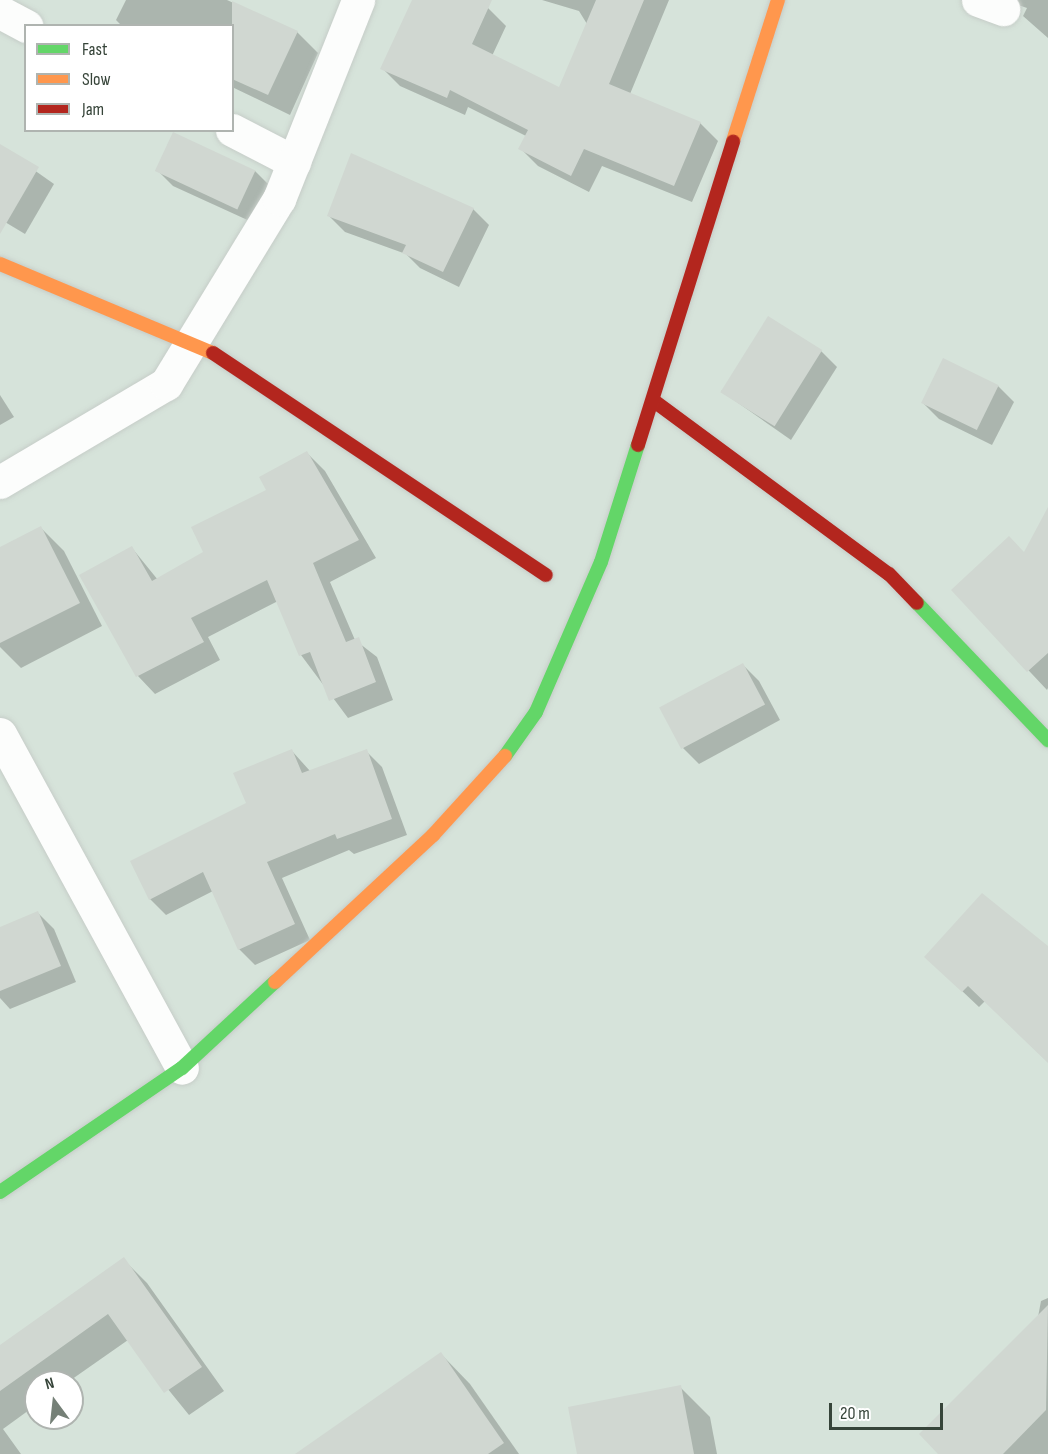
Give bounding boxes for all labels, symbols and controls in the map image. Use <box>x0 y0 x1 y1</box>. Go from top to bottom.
legend <box>24 24 234 132</box>
text: Fast <box>82 39 107 60</box>
text: Slow <box>82 69 111 90</box>
text: Jam <box>82 99 104 120</box>
north arrow <box>24 1370 84 1430</box>
text: N <box>43 1374 56 1394</box>
scale bar <box>832 1391 946 1429</box>
text: 20 m <box>840 1403 870 1424</box>

